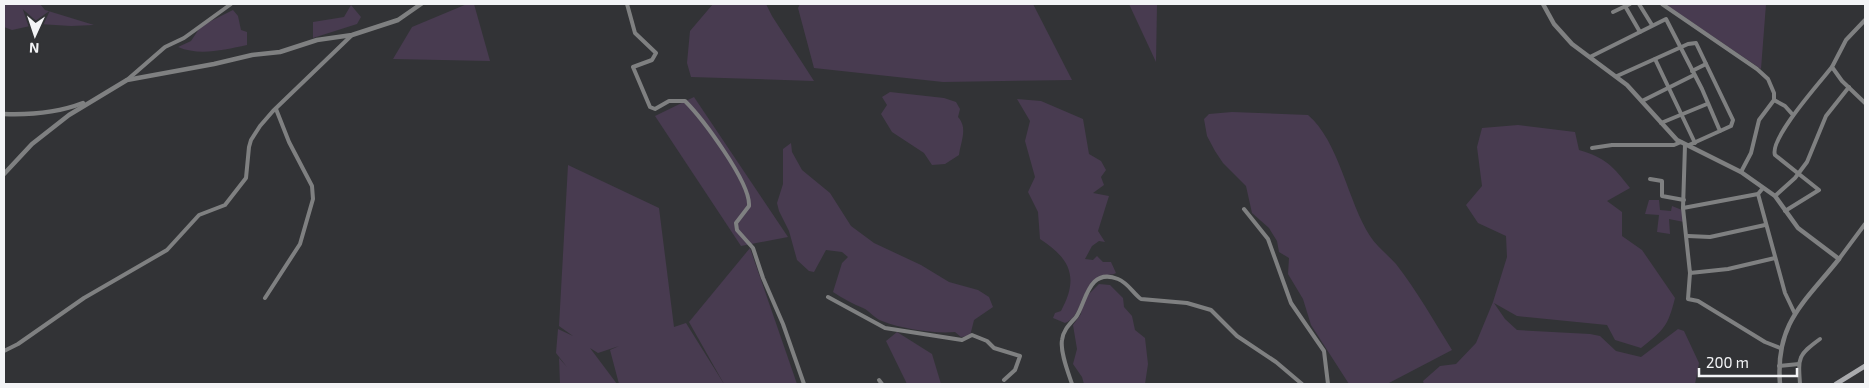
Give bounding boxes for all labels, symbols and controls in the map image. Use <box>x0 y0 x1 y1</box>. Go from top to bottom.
north arrow <box>10 10 60 60</box>
text: N <box>29 40 40 57</box>
scale bar <box>1699 346 1796 378</box>
text: 200 m <box>1706 353 1749 371</box>

